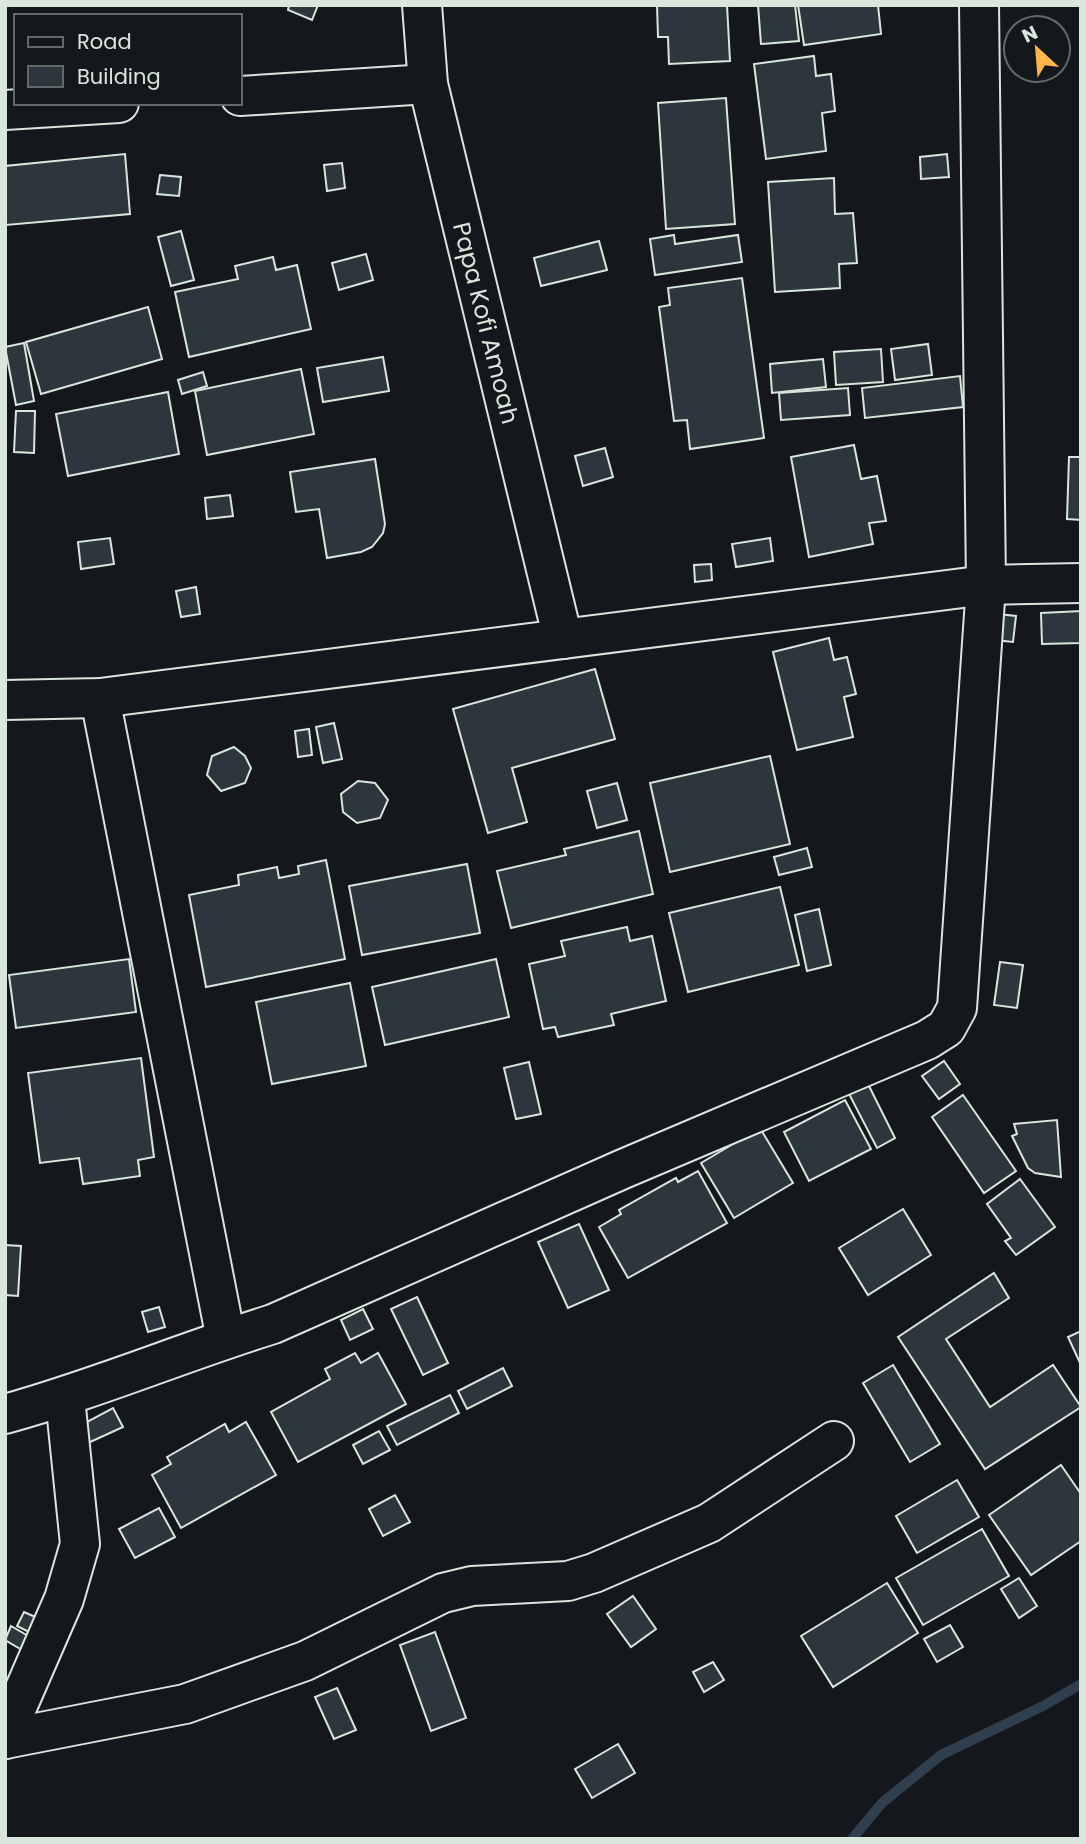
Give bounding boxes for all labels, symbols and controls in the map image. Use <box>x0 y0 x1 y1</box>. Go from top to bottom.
legend <box>14 14 242 105</box>
north arrow <box>1002 14 1072 84</box>
text: N <box>1017 19 1042 49</box>
text: Road <box>77 27 132 56</box>
text: Building <box>77 62 161 91</box>
street label: Papa Kofi Amoah <box>445 219 527 427</box>

